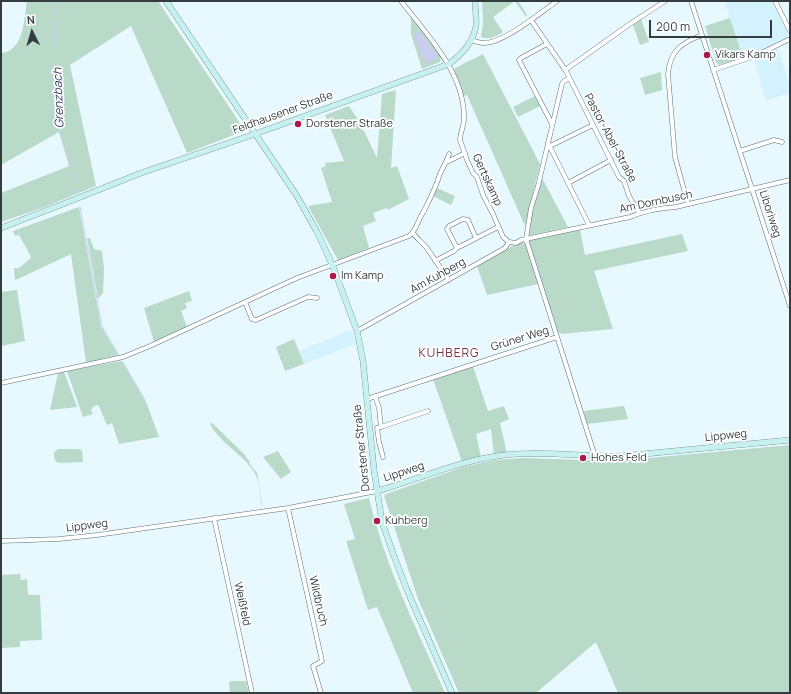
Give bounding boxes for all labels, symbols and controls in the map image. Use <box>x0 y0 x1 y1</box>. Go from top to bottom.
north arrow <box>12 12 52 52</box>
text: N <box>26 12 36 27</box>
scale bar <box>651 12 774 38</box>
text: 200 m <box>656 18 690 35</box>
place label: Vikars Kamp <box>715 48 776 62</box>
marker: Vikars Kamp <box>702 50 712 60</box>
water label: Grenzbach <box>51 68 67 128</box>
street label: Feldhausener Straße <box>231 89 335 137</box>
street label: Pastor-Abel-Straße <box>581 91 639 185</box>
place label: Dorstener Straße <box>306 117 393 131</box>
marker: Dorstener Straße <box>293 119 303 129</box>
street label: Gertskamp <box>469 152 505 208</box>
street label: Am Dornbusch <box>618 188 694 216</box>
street label: Liboriweg <box>756 189 784 239</box>
street label: Am Kuhberg <box>408 255 468 297</box>
place label: Im Kamp <box>341 269 384 283</box>
marker: Im Kamp <box>328 271 338 281</box>
street label: Grüner Weg <box>489 324 551 354</box>
district label: KUHBERG <box>419 347 479 361</box>
street label: Dorstener Straße <box>351 404 373 492</box>
street label: Lippweg <box>704 427 748 445</box>
place label: Hohes Feld <box>591 451 647 465</box>
marker: Hohes Feld <box>578 453 588 463</box>
street label: Lippweg <box>382 459 426 485</box>
place label: Kuhberg <box>385 514 427 528</box>
marker: Kuhberg <box>372 516 382 526</box>
street label: Lippweg <box>65 517 109 535</box>
street label: Wildbruch <box>306 574 330 628</box>
street label: Weißfeld <box>231 581 253 627</box>

